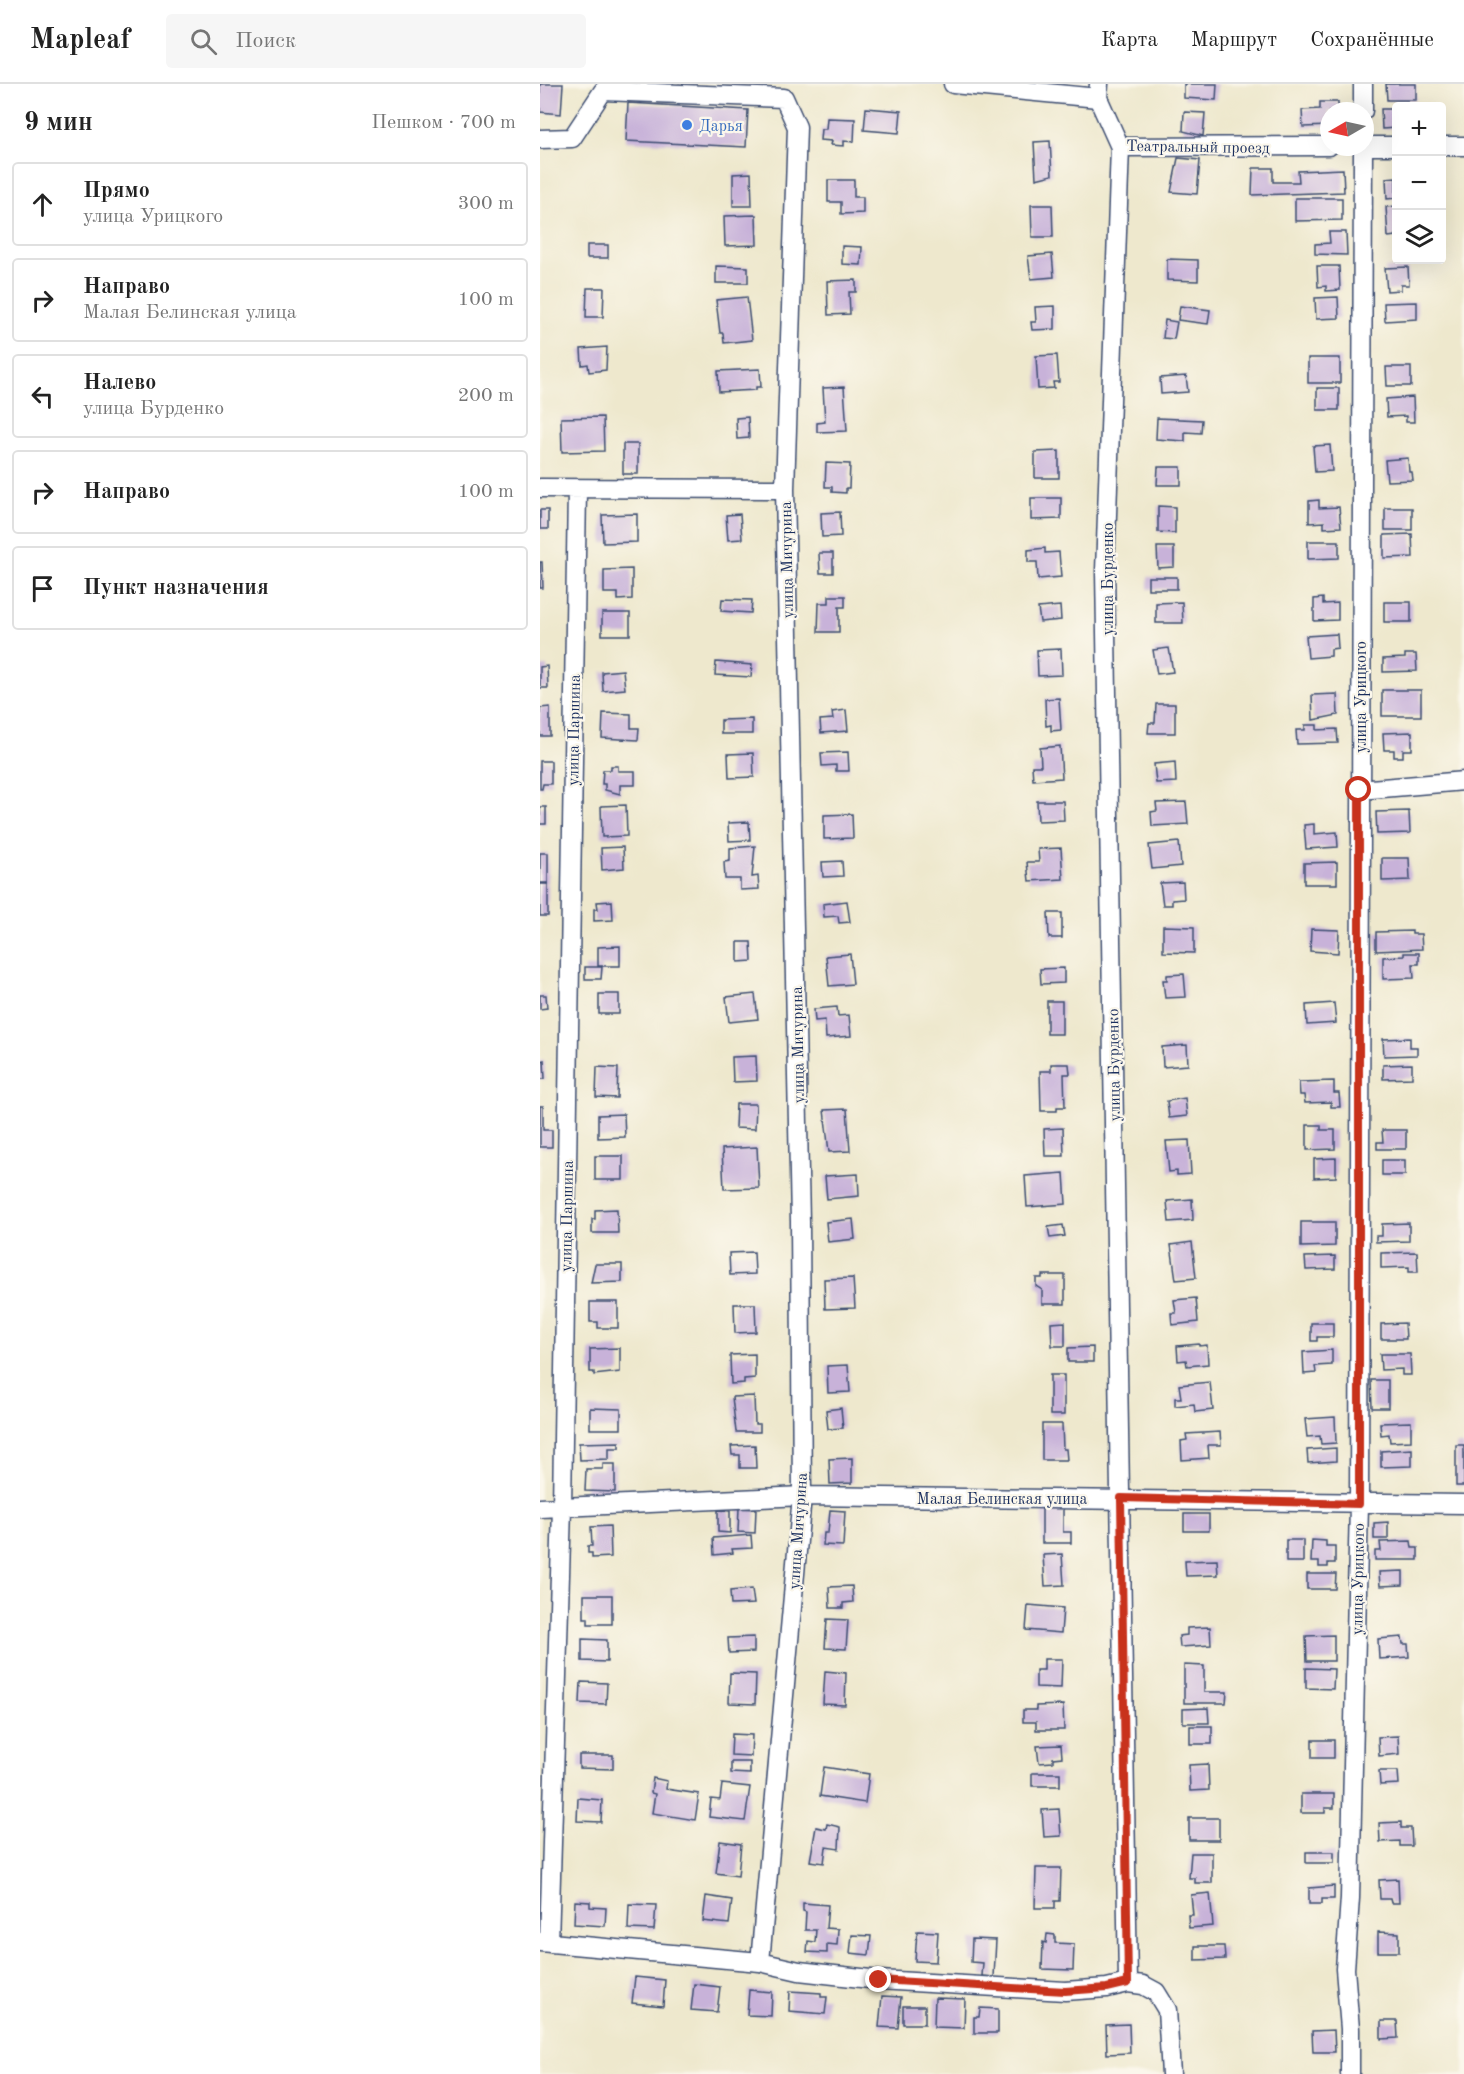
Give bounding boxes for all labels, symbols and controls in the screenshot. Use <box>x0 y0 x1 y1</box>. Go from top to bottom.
search box <box>166 14 586 68</box>
icon: search <box>187 25 220 58</box>
text: Mapleaf <box>30 27 130 55</box>
text: Поиск <box>235 30 296 52</box>
text: Карта <box>1101 30 1158 51</box>
text: Маршрут <box>1191 30 1277 51</box>
text: Сохранённые <box>1310 30 1434 51</box>
north arrow <box>1320 102 1374 156</box>
map controls <box>1392 102 1446 264</box>
button: + <box>1392 102 1446 156</box>
text: 9 мин <box>24 110 93 136</box>
text: Пешком · 700 m <box>371 113 516 133</box>
marker: Дарья <box>680 118 694 132</box>
place label: Дарья <box>699 119 743 135</box>
street label: Театральный проезд <box>1126 139 1270 157</box>
button: − <box>1392 156 1446 210</box>
text: Прямо <box>83 180 150 202</box>
icon: ahead <box>26 188 59 221</box>
text: 300 m <box>458 194 514 214</box>
text: улица Урицкого <box>83 207 223 227</box>
button: layers <box>1392 210 1446 264</box>
text: Направо <box>83 276 170 298</box>
icon: right <box>26 284 59 317</box>
text: 100 m <box>458 290 514 310</box>
text: Малая Белинская улица <box>83 303 297 323</box>
text: Налево <box>83 372 156 394</box>
icon: left <box>26 380 59 413</box>
text: 200 m <box>458 386 514 406</box>
text: улица Бурденко <box>83 399 224 419</box>
icon: right <box>26 476 59 509</box>
text: Направо <box>83 481 170 503</box>
text: 100 m <box>458 482 514 502</box>
street label: улица Мичурина <box>779 501 797 619</box>
street label: улица Бурденко <box>1101 522 1117 636</box>
icon: arrive <box>26 572 59 605</box>
text: Пункт назначения <box>83 577 269 599</box>
street label: улица Урицкого <box>1354 641 1370 753</box>
street label: улица Паршина <box>566 674 584 786</box>
route start <box>1345 776 1371 802</box>
street label: улица Мичурина <box>790 986 808 1104</box>
street label: улица Бурденко <box>1106 1008 1124 1122</box>
street label: улица Паршина <box>559 1160 577 1272</box>
street label: улица Мичурина <box>787 1472 811 1590</box>
street label: Малая Белинская улица <box>917 1492 1088 1508</box>
street label: улица Урицкого <box>1350 1523 1368 1635</box>
route end <box>865 1966 891 1992</box>

